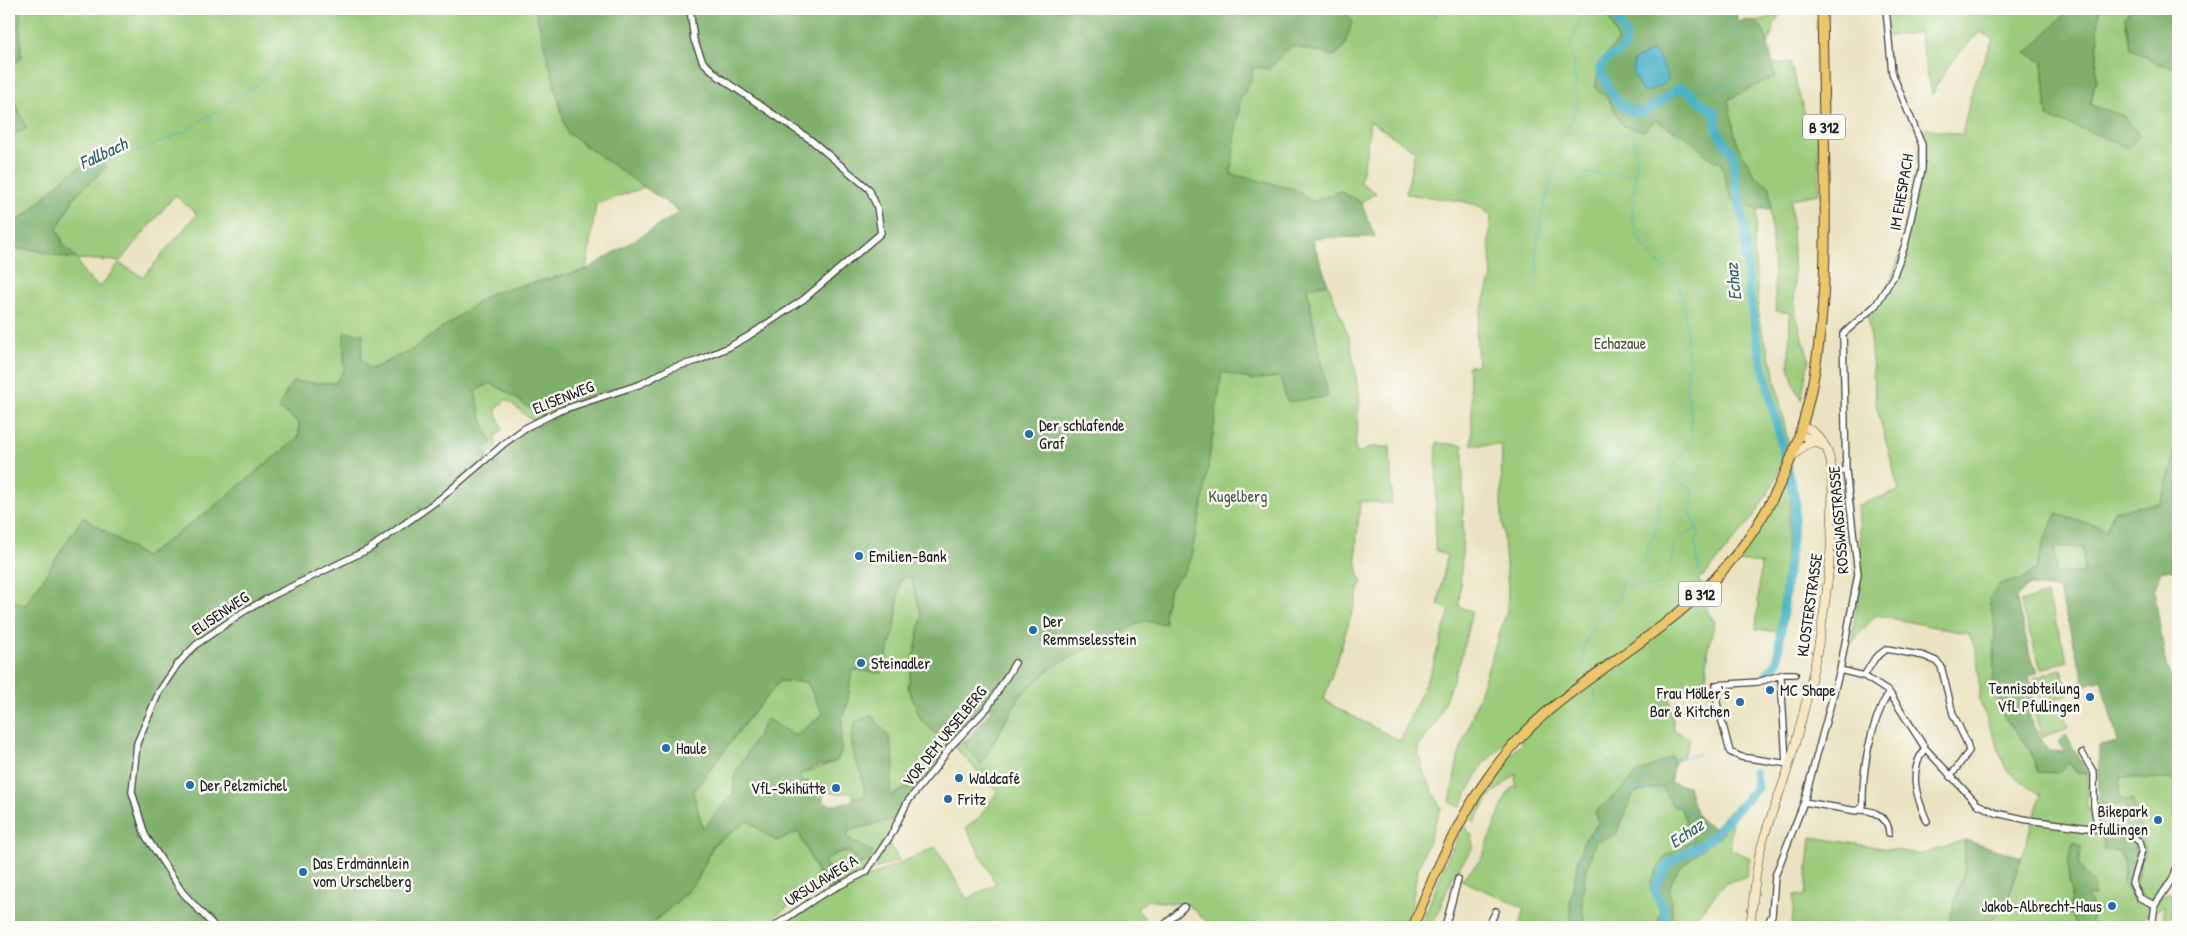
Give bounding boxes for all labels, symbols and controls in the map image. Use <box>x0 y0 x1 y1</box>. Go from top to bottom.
road number: B 312 <box>1803 114 1845 140</box>
water label: Fallbach <box>75 130 133 175</box>
street label: IM EHESPACH <box>1883 152 1919 232</box>
water label: Echaz <box>1718 261 1747 302</box>
park label: Echazaue <box>1594 332 1647 354</box>
street label: ELISENWEG <box>529 375 597 419</box>
place label: Der schlafende Graf <box>1039 414 1125 454</box>
marker: Der schlafende Graf <box>1023 428 1035 440</box>
street label: ROSSWAGSTRASSE <box>1822 465 1854 575</box>
park label: Kugelberg <box>1209 485 1267 507</box>
place label: Emilien-Bank <box>869 545 947 567</box>
marker: Emilien-Bank <box>853 550 865 562</box>
street label: KLOSTERSTRASSE <box>1791 552 1827 658</box>
road number: B 312 <box>1679 582 1721 606</box>
street label: ELISENWEG <box>187 586 253 640</box>
place label: Der Remmselesstein <box>1043 610 1137 650</box>
marker: Der Remmselesstein <box>1027 624 1039 636</box>
place label: Steinadler <box>871 652 930 674</box>
marker: Steinadler <box>855 657 867 669</box>
place label: Tennisabteilung VfL Pfullingen <box>1989 677 2080 717</box>
place label: MC Shape <box>1780 679 1836 701</box>
street label: VOR DEM URSELBERG <box>897 681 992 791</box>
place label: Frau Möller‘s Bar & Kitchen <box>1650 682 1730 722</box>
marker: MC Shape <box>1764 684 1776 696</box>
marker: Tennisabteilung VfL Pfullingen <box>2084 691 2096 703</box>
marker: Frau Möller‘s Bar & Kitchen <box>1734 696 1746 708</box>
place label: Haule <box>676 737 707 759</box>
marker: Haule <box>660 742 672 754</box>
place label: Waldcafé <box>969 767 1021 789</box>
marker: Waldcafé <box>953 772 965 784</box>
place label: Der Pelzmichel <box>200 774 288 796</box>
place label: VfL-Skihütte <box>751 777 827 799</box>
marker: Der Pelzmichel <box>184 779 196 791</box>
marker: VfL-Skihütte <box>830 782 842 794</box>
place label: Fritz <box>957 788 986 810</box>
marker: Fritz <box>942 793 954 805</box>
place label: Bikepark Pfullingen <box>2090 800 2148 840</box>
water label: Echaz <box>1664 811 1710 854</box>
marker: Bikepark Pfullingen <box>2152 814 2164 826</box>
street label: URSULAWEG A <box>780 849 862 911</box>
place label: Das Erdmännlein vom Urschelberg <box>313 852 411 892</box>
marker: Das Erdmännlein vom Urschelberg <box>297 866 309 878</box>
place label: Jakob-Albrecht-Haus <box>1981 895 2102 917</box>
marker: Jakob-Albrecht-Haus <box>2106 900 2118 912</box>

